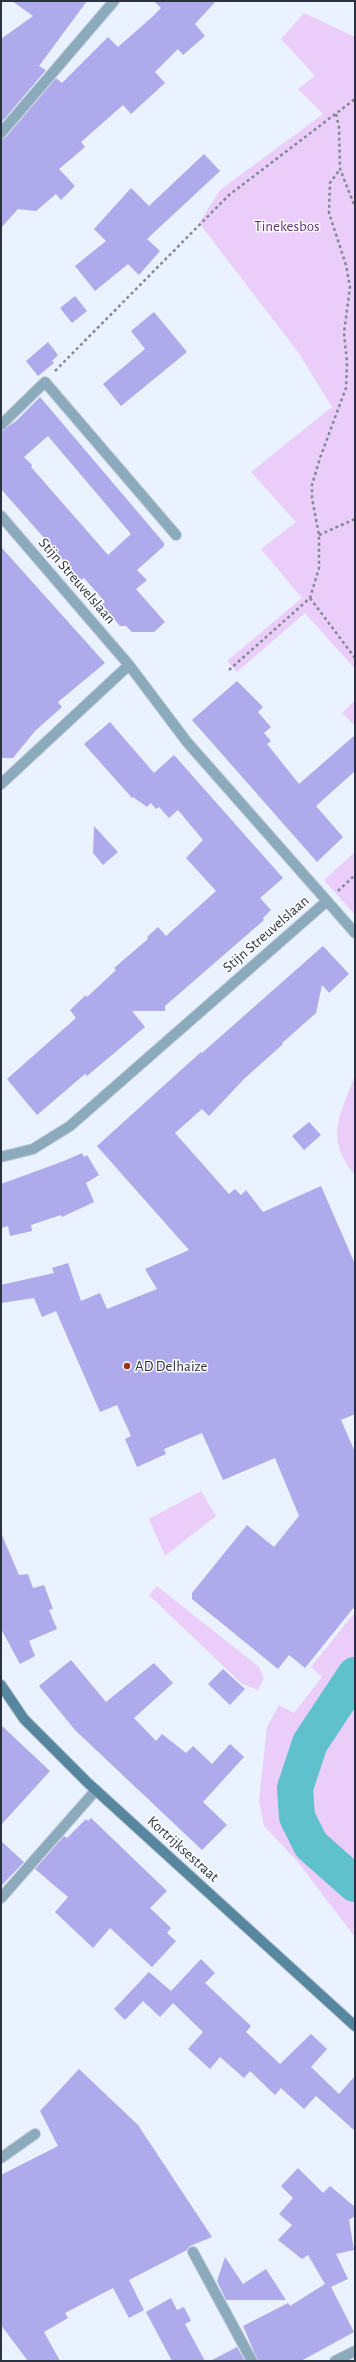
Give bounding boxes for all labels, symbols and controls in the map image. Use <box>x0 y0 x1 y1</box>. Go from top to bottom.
park label: Tinekesbos <box>254 217 320 235</box>
street label: Stijn Streuvelslaan <box>35 534 119 628</box>
street label: Stijn Streuvelslaan <box>219 892 313 976</box>
place label: AD Delhaize <box>135 1357 207 1375</box>
marker: AD Delhaize <box>122 1361 132 1371</box>
street label: Kortrijksestraat <box>143 1812 223 1886</box>

